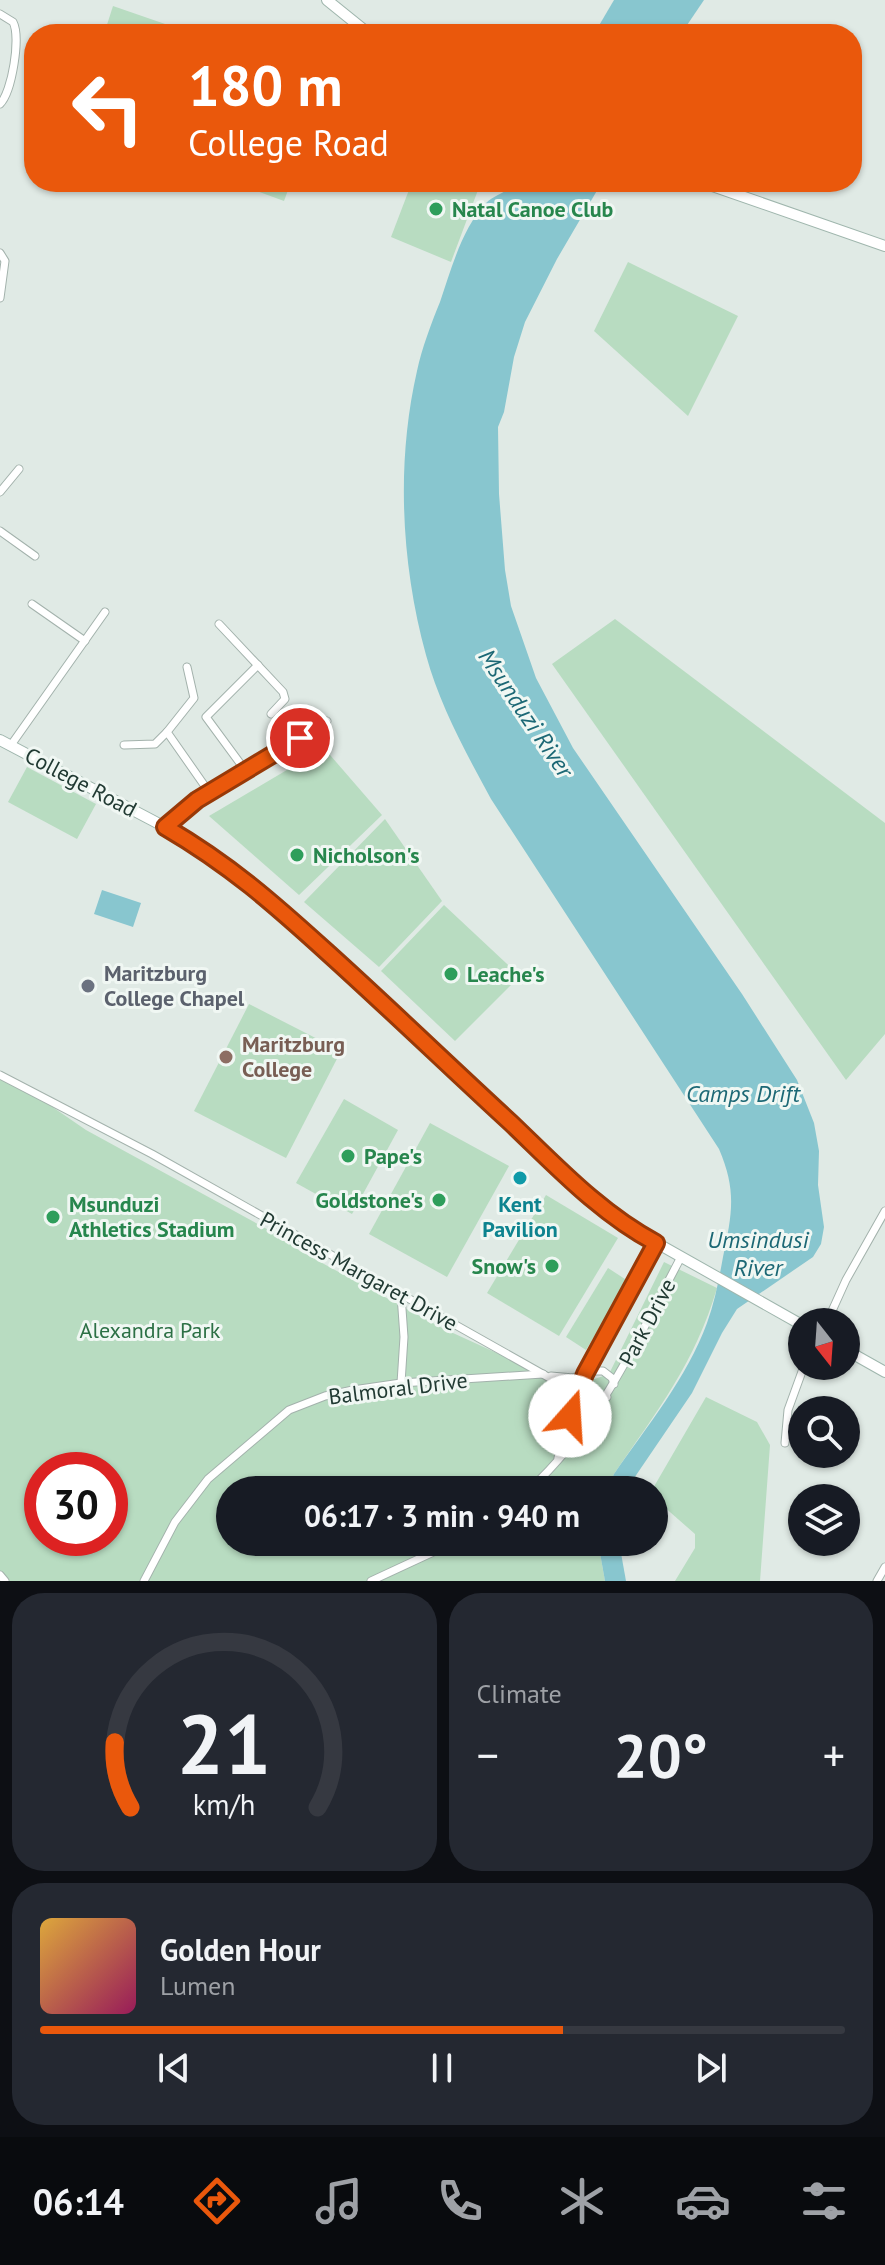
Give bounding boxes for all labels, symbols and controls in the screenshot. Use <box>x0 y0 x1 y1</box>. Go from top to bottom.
text: 180 m <box>188 49 343 121</box>
icon: left <box>56 56 160 160</box>
text: College Road <box>188 119 389 166</box>
place label: Natal Canoe Club <box>452 195 614 223</box>
marker: Natal Canoe Club <box>427 200 445 218</box>
water label: Msunduzi River <box>472 643 582 785</box>
pin <box>266 704 334 772</box>
icon: arrive <box>278 716 322 760</box>
street label: College Road <box>20 741 142 823</box>
place label: Nicholson's <box>313 841 420 869</box>
marker: Nicholson's <box>288 846 306 864</box>
place label: Maritzburg College Chapel <box>104 959 245 1012</box>
place label: Leache's <box>467 960 544 988</box>
marker: Leache's <box>442 965 460 983</box>
marker: Maritzburg College Chapel <box>79 977 97 995</box>
place label: Maritzburg College <box>242 1030 345 1083</box>
marker: Maritzburg College <box>217 1048 235 1066</box>
water label: Camps Drift <box>686 1078 801 1109</box>
place label: Pape's <box>364 1142 422 1170</box>
marker: Pape's <box>339 1147 357 1165</box>
marker: Kent Pavilion <box>511 1169 529 1187</box>
place label: Goldstone's <box>315 1186 423 1214</box>
place label: Msunduzi Athletics Stadium <box>69 1190 235 1243</box>
place label: Kent Pavilion <box>482 1190 558 1243</box>
marker: Goldstone's <box>430 1191 448 1209</box>
street label: Princess Margaret Drive <box>255 1205 463 1337</box>
marker: Msunduzi Athletics Stadium <box>44 1208 62 1226</box>
water label: Umsindusi River <box>707 1224 810 1283</box>
place label: Snow's <box>472 1252 536 1280</box>
marker: Snow's <box>543 1257 561 1275</box>
street label: Park Drive <box>612 1273 682 1371</box>
north arrow <box>788 1308 860 1380</box>
map controls <box>788 1308 860 1556</box>
park label: Alexandra Park <box>80 1316 221 1344</box>
street label: Balmoral Drive <box>327 1366 469 1410</box>
position arrow <box>528 1374 612 1458</box>
button: search <box>788 1396 860 1468</box>
speed limit sign: 30 <box>24 1452 128 1556</box>
button: layers <box>788 1484 860 1556</box>
text: 06:17 · 3 min · 940 m <box>304 1496 580 1535</box>
text: Climate <box>477 1677 562 1710</box>
text: 21 <box>177 1689 271 1797</box>
text: 20° <box>614 1716 708 1794</box>
text: − <box>477 1726 499 1783</box>
text: + <box>823 1726 845 1783</box>
text: km/h <box>193 1786 256 1823</box>
text: Golden Hour <box>160 1930 321 1969</box>
text: Lumen <box>160 1969 235 2002</box>
icon: previous <box>152 2046 196 2090</box>
icon: pause <box>420 2046 464 2090</box>
icon: next <box>689 2046 733 2090</box>
icon: directions <box>189 2173 245 2229</box>
icon: music <box>311 2173 367 2229</box>
icon: phone <box>432 2173 488 2229</box>
icon: climate <box>554 2173 610 2229</box>
icon: car <box>675 2173 731 2229</box>
icon: filters <box>796 2173 852 2229</box>
text: 06:14 <box>33 2178 124 2225</box>

